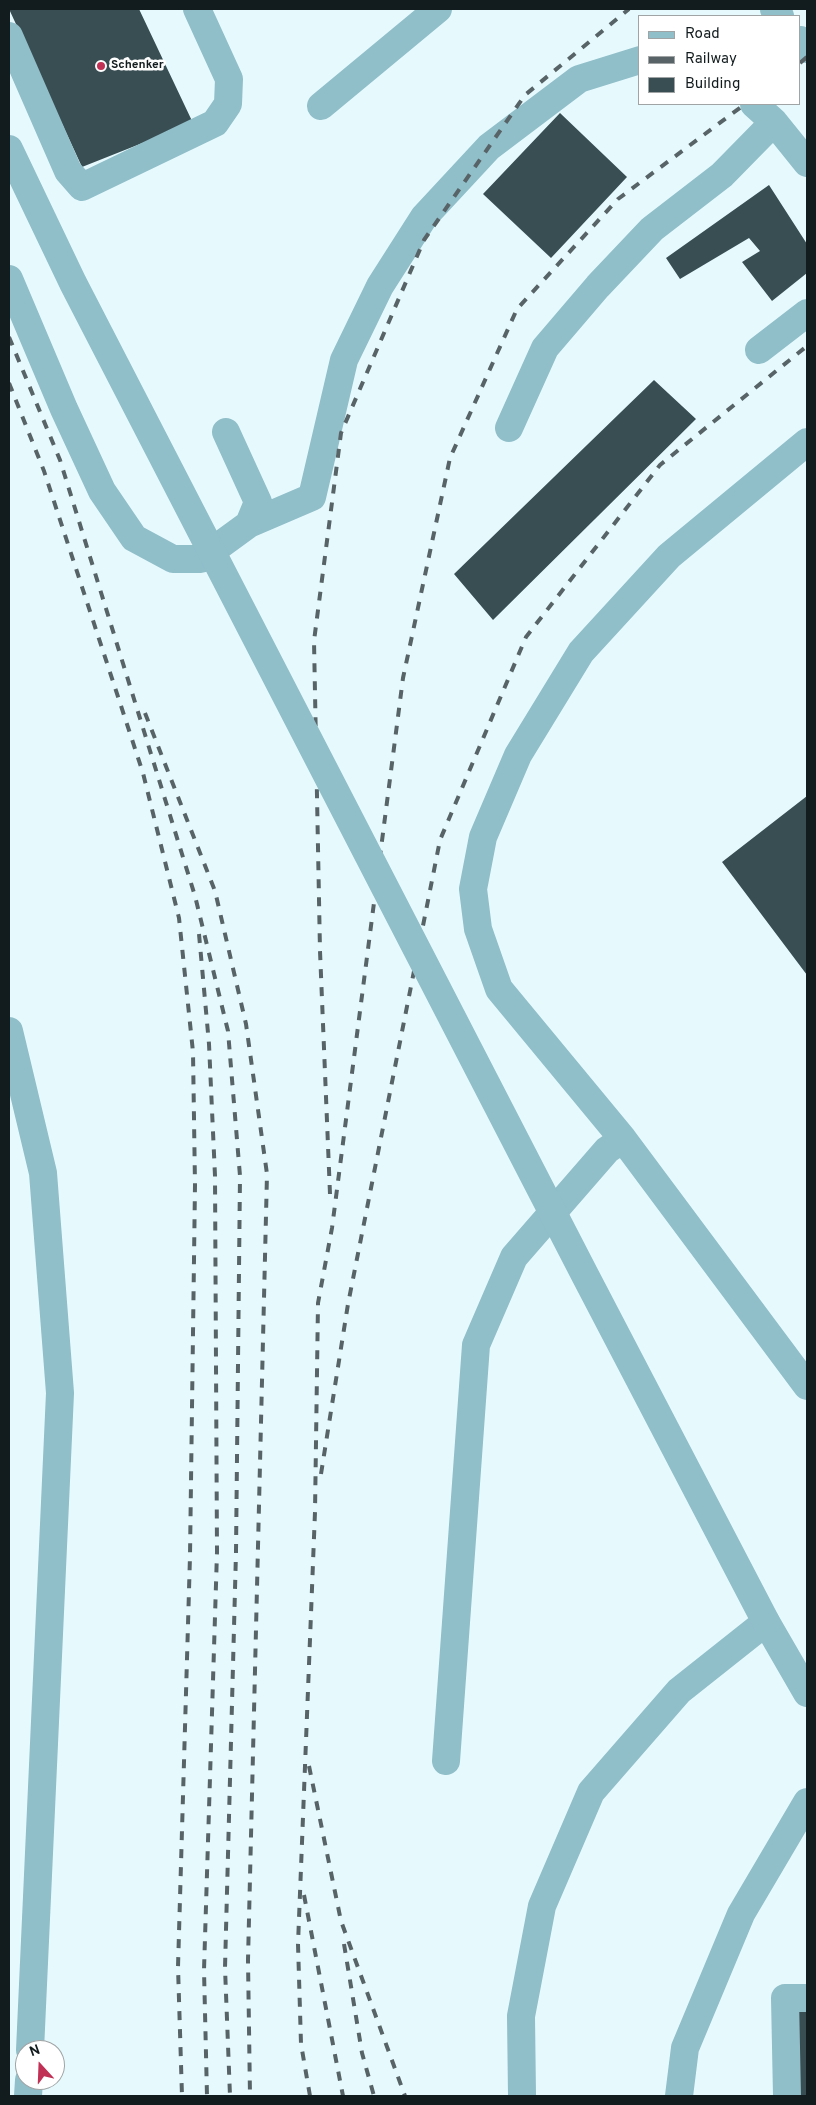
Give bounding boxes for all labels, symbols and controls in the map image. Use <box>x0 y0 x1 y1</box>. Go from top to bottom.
legend <box>638 15 801 105</box>
text: Road <box>685 25 720 44</box>
text: Railway <box>685 50 737 69</box>
place label: Schenker <box>111 59 164 73</box>
marker: Schenker <box>95 60 107 72</box>
text: Building <box>685 75 740 94</box>
north arrow <box>15 2040 65 2090</box>
text: N <box>27 2042 43 2061</box>

